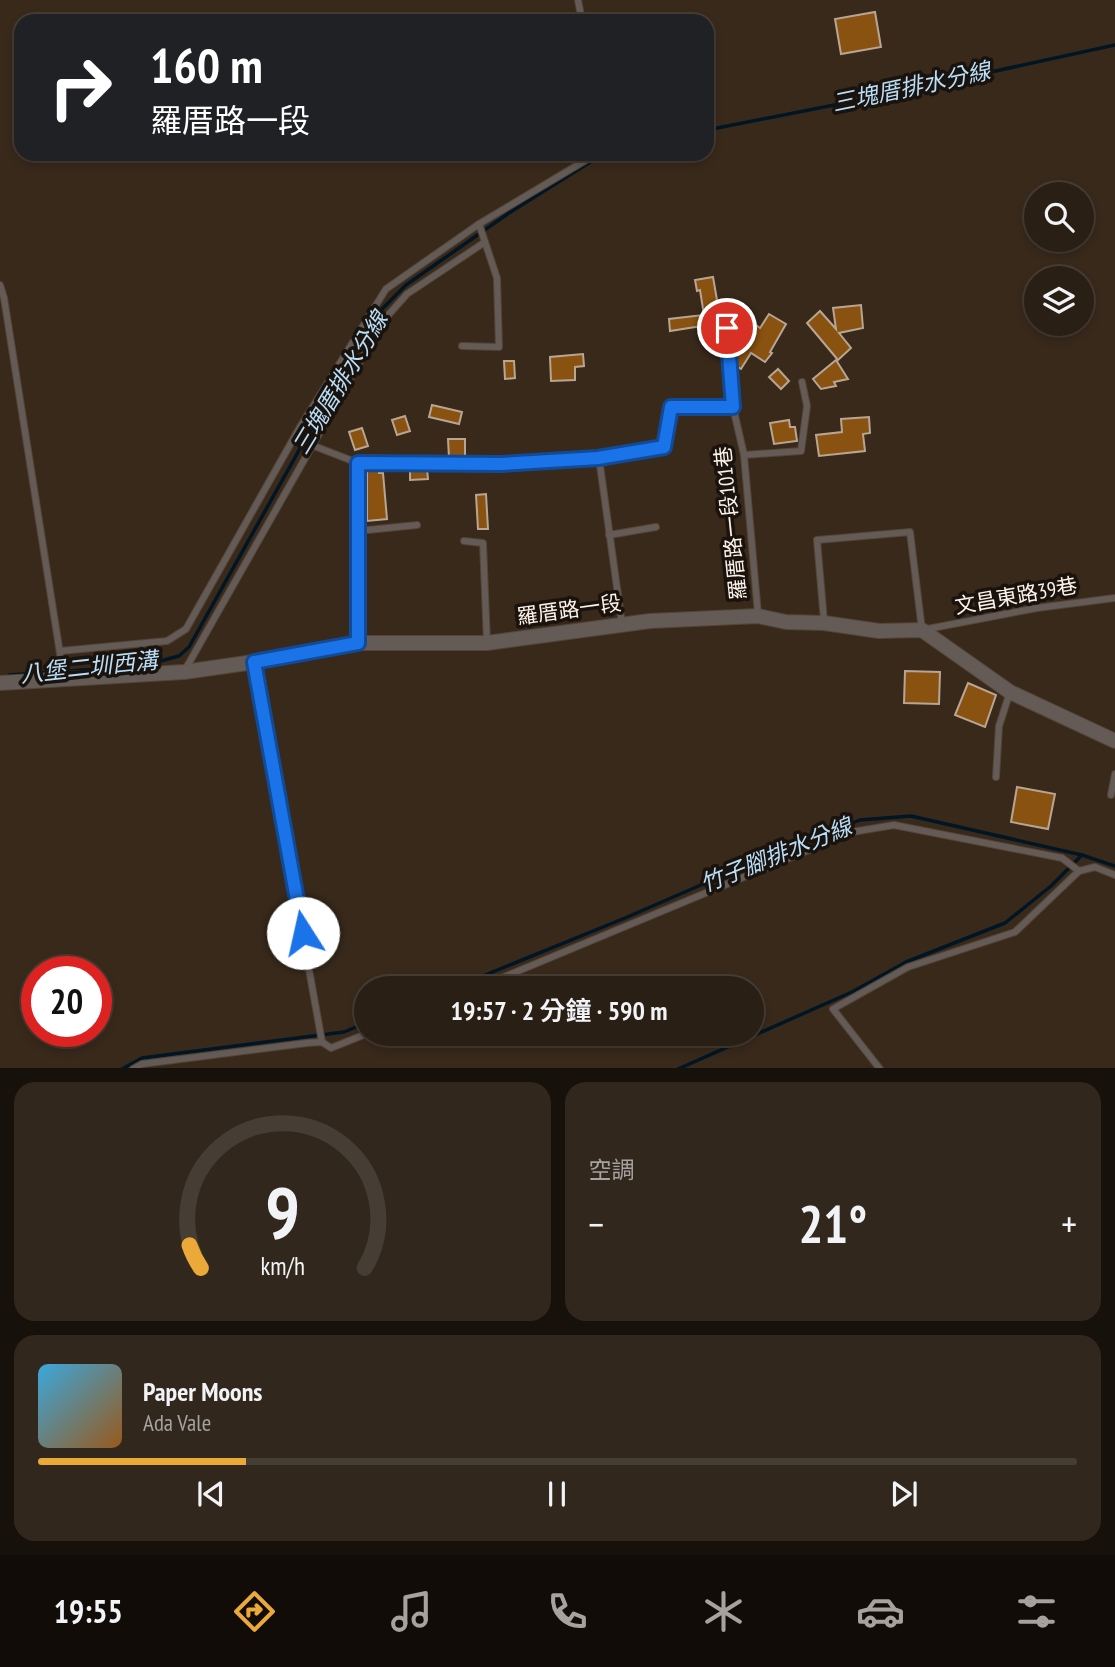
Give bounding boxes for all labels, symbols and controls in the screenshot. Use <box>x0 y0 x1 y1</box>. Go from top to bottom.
text: 160 m <box>150 33 263 97</box>
icon: right <box>35 42 126 133</box>
water label: 三塊厝排水分線 <box>829 55 996 117</box>
text: 羅厝路一段 <box>150 99 310 141</box>
map controls <box>1024 182 1094 336</box>
button: search <box>1024 182 1094 252</box>
button: layers <box>1024 266 1094 336</box>
pin <box>697 298 757 358</box>
water label: 三塊厝排水分線 <box>286 304 395 459</box>
icon: arrive <box>708 309 746 347</box>
street label: 羅厝路一段101巷 <box>709 445 752 601</box>
street label: 文昌東路39巷 <box>953 571 1079 620</box>
street label: 羅厝路一段 <box>515 589 623 630</box>
water label: 八堡二圳西溝 <box>19 645 162 688</box>
water label: 竹子腳排水分線 <box>696 810 859 898</box>
position arrow <box>266 896 340 970</box>
speed limit sign: 20 <box>21 956 112 1047</box>
text: 19:57 · 2 分鐘 · 590 m <box>450 994 668 1027</box>
text: 空調 <box>589 1155 635 1184</box>
text: 9 <box>265 1164 300 1258</box>
text: 21° <box>798 1190 867 1257</box>
text: − <box>589 1199 604 1248</box>
text: + <box>1061 1199 1077 1248</box>
text: km/h <box>260 1249 304 1281</box>
text: Paper Moons <box>143 1375 262 1408</box>
text: Ada Vale <box>143 1408 211 1437</box>
icon: previous <box>192 1475 230 1513</box>
icon: pause <box>538 1475 576 1513</box>
icon: next <box>885 1475 923 1513</box>
icon: directions <box>230 1587 279 1636</box>
icon: music <box>387 1587 436 1636</box>
icon: phone <box>543 1587 592 1636</box>
icon: climate <box>699 1587 748 1636</box>
icon: car <box>856 1587 905 1636</box>
icon: filters <box>1012 1587 1061 1636</box>
text: 19:55 <box>54 1590 123 1632</box>

